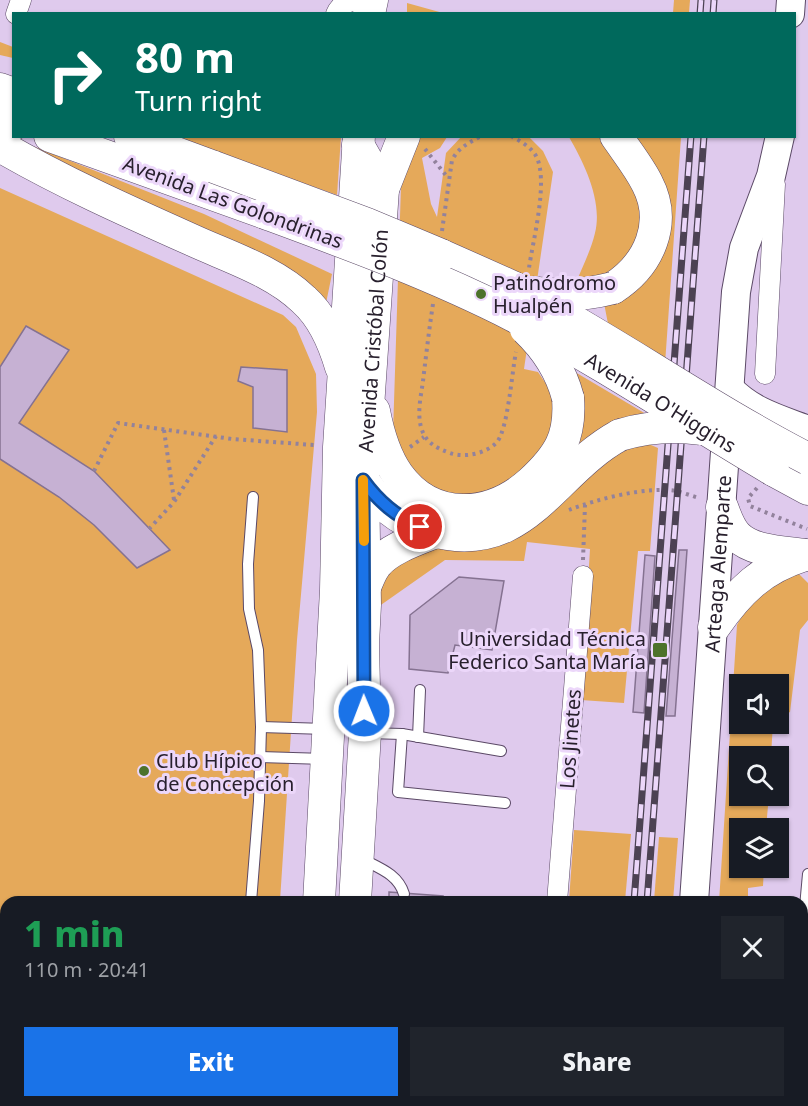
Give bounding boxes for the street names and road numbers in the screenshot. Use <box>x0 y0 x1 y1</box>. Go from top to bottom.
street label: Avenida Las Golondrinas <box>119 150 347 254</box>
street label: Avenida Cristóbal Colón <box>351 228 394 453</box>
street label: Avenida O'Higgins <box>581 345 742 458</box>
street label: Arteaga Alemparte <box>698 474 737 653</box>
street label: Los Jinetes <box>553 688 587 790</box>

